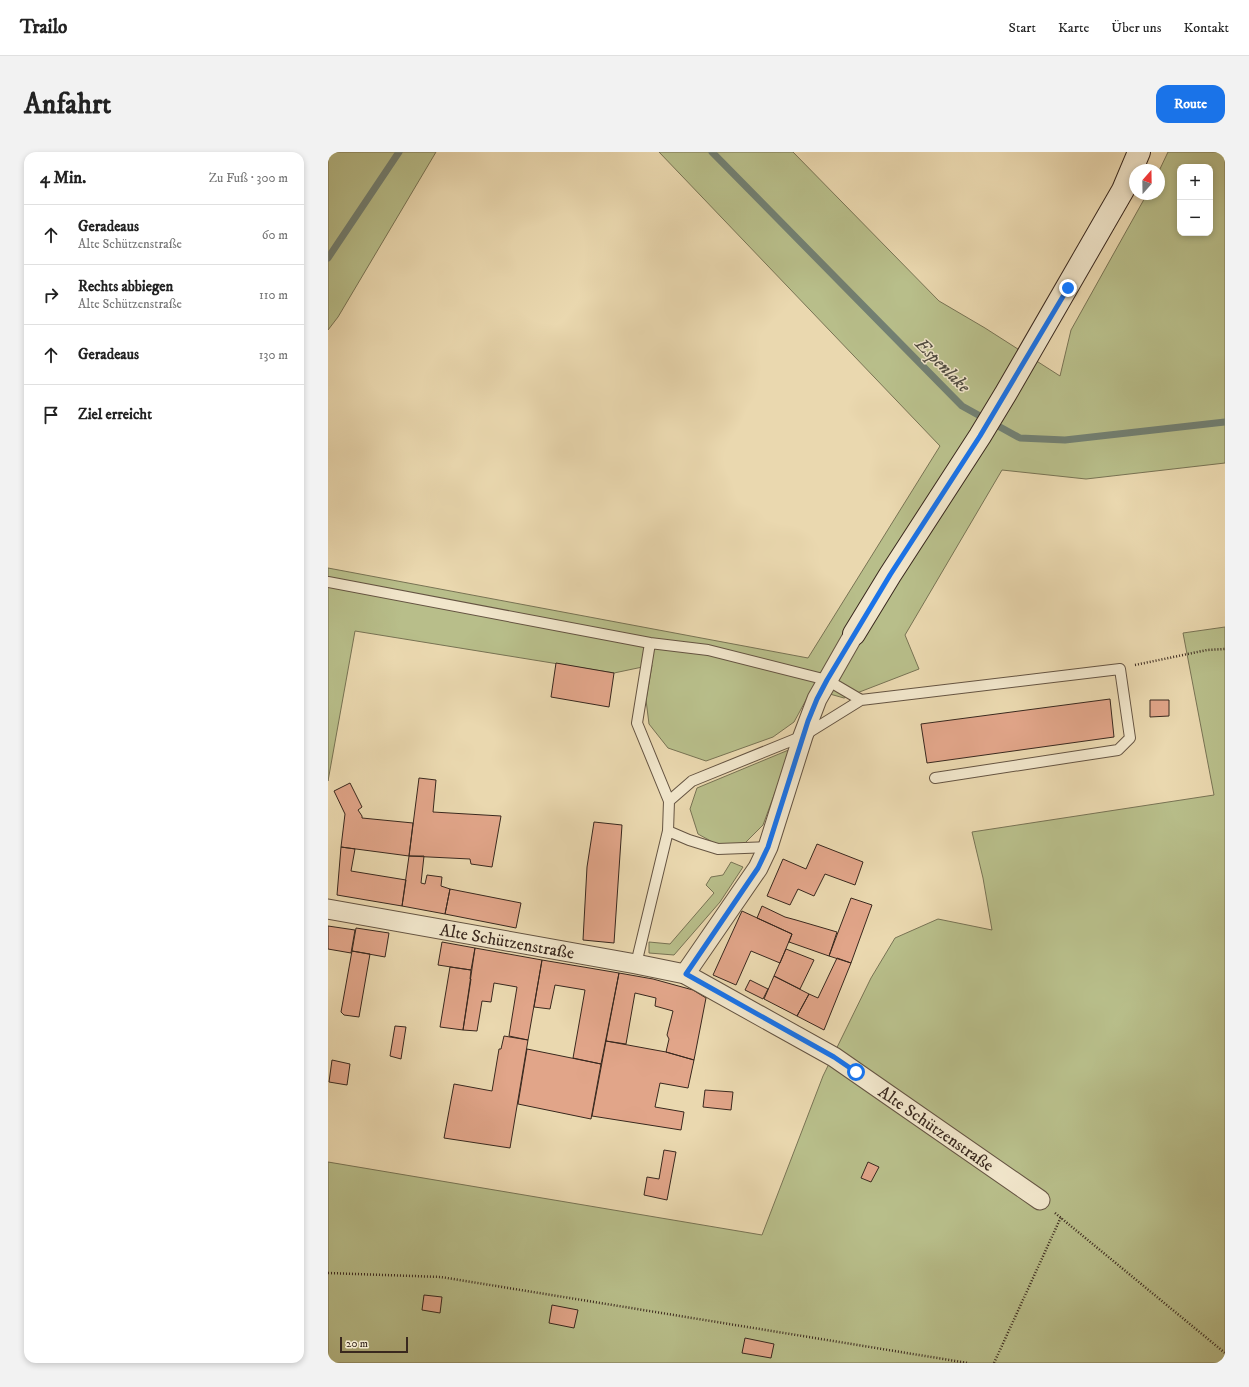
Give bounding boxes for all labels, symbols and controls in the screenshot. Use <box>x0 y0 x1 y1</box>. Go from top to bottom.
text: Trailo <box>20 16 67 39</box>
text: Start <box>1009 19 1036 37</box>
text: Karte <box>1058 19 1089 37</box>
text: Über uns <box>1111 19 1161 37</box>
text: Kontakt <box>1183 19 1229 37</box>
button: Route <box>1156 85 1225 123</box>
text: Anfahrt <box>24 87 111 122</box>
north arrow <box>1129 164 1165 200</box>
map controls <box>1177 164 1213 236</box>
button: + <box>1177 164 1213 200</box>
text: 4 Min. <box>40 167 86 189</box>
text: Zu Fuß · 300 m <box>209 170 288 186</box>
button: − <box>1177 200 1213 236</box>
text: Geradeaus <box>78 217 139 236</box>
icon: ahead <box>40 224 62 246</box>
text: 60 m <box>262 227 288 243</box>
text: Alte Schützenstraße <box>78 236 182 252</box>
text: Rechts abbiegen <box>78 277 173 296</box>
route end <box>1059 279 1077 297</box>
icon: right <box>40 284 62 306</box>
text: 110 m <box>259 287 288 303</box>
text: Alte Schützenstraße <box>78 296 182 312</box>
water label: Espenlake <box>910 333 975 398</box>
icon: ahead <box>40 344 62 366</box>
text: Geradeaus <box>78 345 139 364</box>
text: 130 m <box>259 347 288 363</box>
icon: arrive <box>40 404 62 426</box>
text: Ziel erreicht <box>78 405 152 424</box>
street label: Alte Schützenstraße <box>438 919 576 965</box>
route start <box>847 1063 865 1081</box>
street label: Alte Schützenstraße <box>874 1081 998 1177</box>
scale bar <box>340 1335 408 1354</box>
text: 20 m <box>346 1337 368 1351</box>

